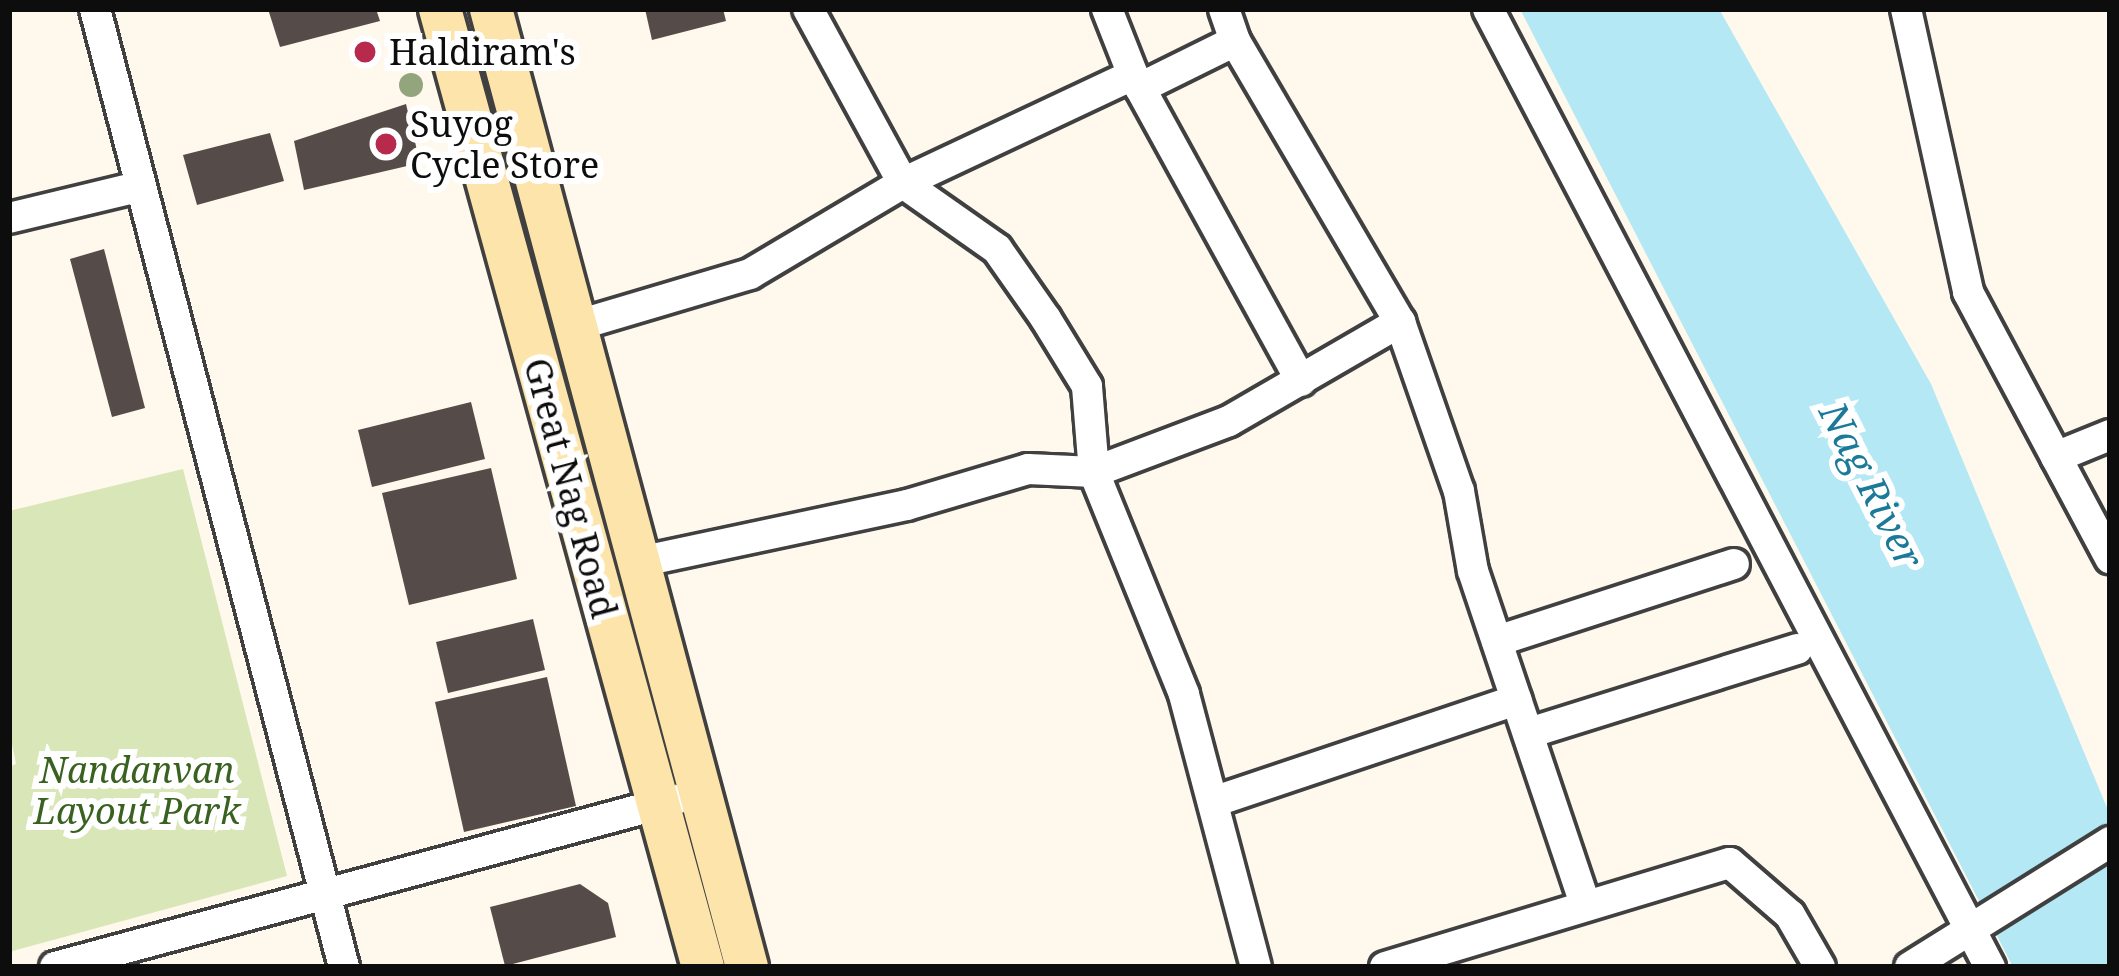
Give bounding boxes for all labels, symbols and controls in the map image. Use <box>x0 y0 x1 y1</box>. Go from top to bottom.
place label: Haldiram's <box>389 30 576 74</box>
marker: Haldiram's <box>352 39 378 65</box>
place label: Suyog Cycle Store <box>410 101 599 186</box>
marker: Suyog Cycle Store <box>373 131 399 157</box>
street label: Great Nag Road <box>516 353 626 623</box>
water label: Nag River <box>1810 394 1934 576</box>
park label: Nandanvan Layout Park <box>34 747 240 832</box>

